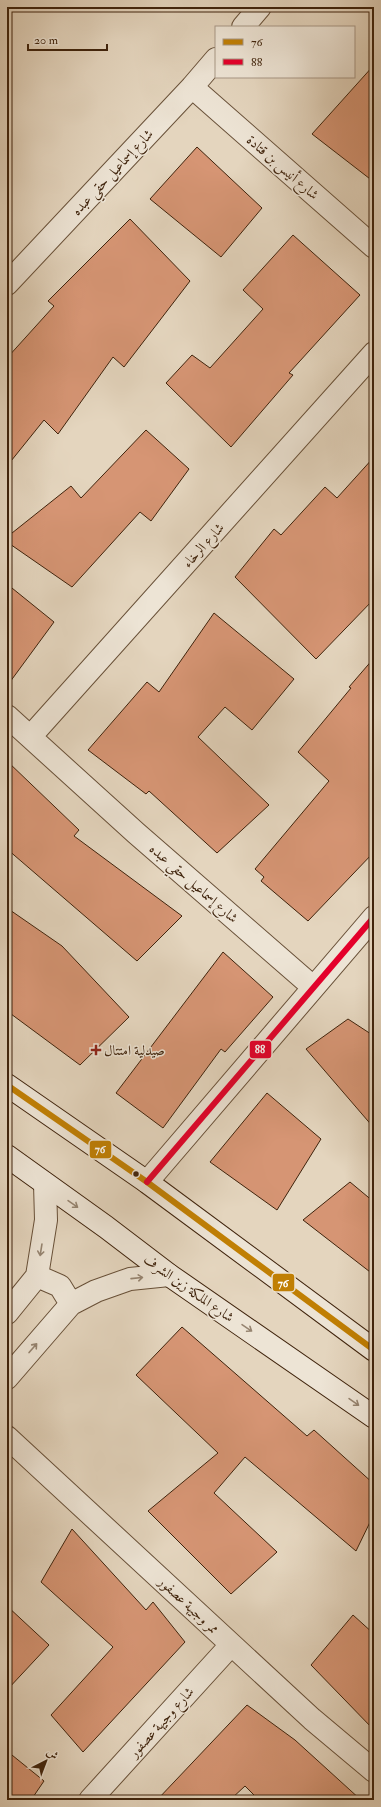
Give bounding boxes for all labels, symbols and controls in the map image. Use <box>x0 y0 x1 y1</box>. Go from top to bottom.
scale bar <box>28 26 107 52</box>
legend <box>215 26 355 78</box>
text: 20 m <box>34 33 59 48</box>
text: 76 <box>251 35 264 50</box>
text: 88 <box>251 55 263 70</box>
street label: شارع إسماعيل حقي عبده <box>68 126 160 222</box>
street label: شارع أنيس بن قتادة <box>241 130 324 206</box>
street label: شارع الرخاء <box>179 519 230 573</box>
street label: شارع إسماعيل حقي عبده <box>143 840 242 930</box>
line badge: 88 <box>249 1040 272 1059</box>
place label: صيدلية امتتال <box>104 1042 165 1059</box>
text: 88 <box>255 1043 266 1056</box>
marker: صيدلية امتتال <box>91 1045 101 1055</box>
line badge: 76 <box>89 1140 112 1159</box>
text: 76 <box>95 1143 107 1156</box>
unlabelled marker <box>131 1169 141 1179</box>
one-way arrow <box>67 1200 78 1208</box>
one-way arrow <box>37 1244 45 1257</box>
street label: شارع الملكة زين الشرف <box>138 1251 237 1328</box>
line badge: 76 <box>272 1273 295 1292</box>
one-way arrow <box>130 1274 143 1282</box>
text: 76 <box>278 1277 290 1290</box>
one-way arrow <box>241 1324 252 1332</box>
one-way arrow <box>28 1343 37 1354</box>
one-way arrow <box>348 1398 359 1406</box>
street label: ممر وجيهة عصفور <box>153 1572 222 1638</box>
street label: شارع وجيهة عصفور <box>124 1683 200 1765</box>
north arrow <box>26 1741 66 1781</box>
text: ش <box>44 1745 61 1762</box>

